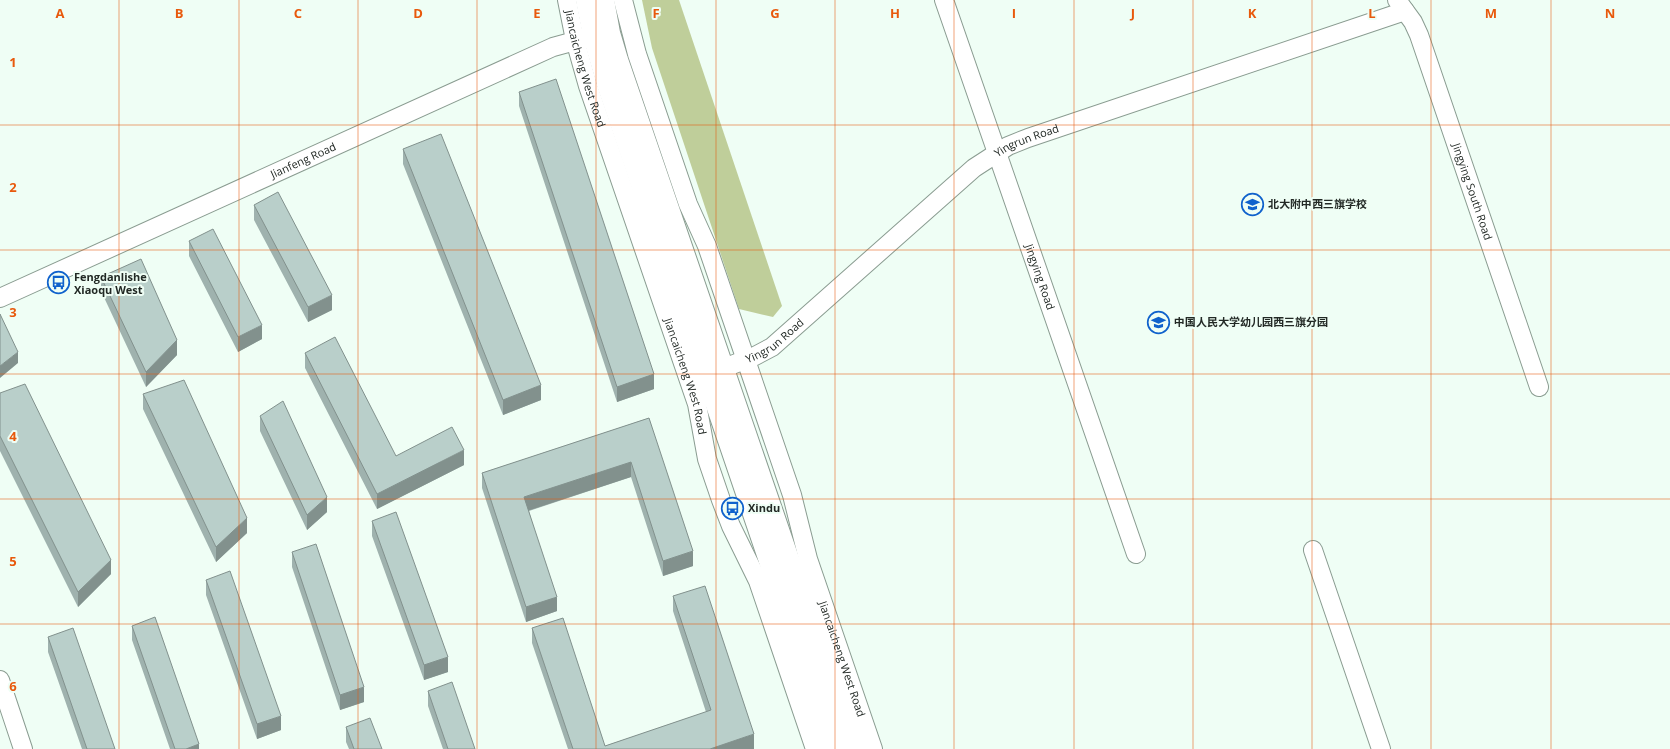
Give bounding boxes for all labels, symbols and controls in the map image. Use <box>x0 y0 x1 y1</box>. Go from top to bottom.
text: A <box>56 4 65 22</box>
text: B <box>175 4 184 22</box>
text: C <box>294 4 302 22</box>
text: D <box>413 4 423 22</box>
text: E <box>533 4 541 22</box>
text: F <box>652 4 660 22</box>
text: G <box>770 4 780 22</box>
text: H <box>890 4 900 22</box>
text: I <box>1012 4 1016 22</box>
text: J <box>1130 4 1135 22</box>
text: K <box>1248 4 1257 22</box>
text: L <box>1368 4 1376 22</box>
text: M <box>1485 4 1497 22</box>
text: N <box>1605 4 1615 22</box>
street label: Jiancaicheng West Road <box>562 8 610 129</box>
text: 1 <box>9 53 17 71</box>
street label: Yingrun Road <box>991 120 1061 160</box>
street label: Jianfeng Road <box>267 139 338 182</box>
street label: Jingying South Road <box>1449 140 1496 242</box>
text: 2 <box>9 178 17 196</box>
school or university icon: 北大附中西三旗学校 <box>1240 191 1266 217</box>
place label: 北大附中西三旗学校 <box>1268 196 1367 211</box>
street label: Jingying Road <box>1022 241 1059 312</box>
place label: Fengdanlishe Xiaoqu West <box>74 269 147 297</box>
bus stop icon: Fengdanlishe Xiaoqu West <box>45 270 71 296</box>
text: 3 <box>9 303 17 321</box>
school or university icon: 中国人民大学幼儿园西三旗分园 <box>1145 309 1171 335</box>
street label: Yingrun Road <box>743 314 807 366</box>
place label: 中国人民大学幼儿园西三旗分园 <box>1174 314 1328 329</box>
street label: Jiancaicheng West Road <box>661 315 710 436</box>
text: 4 <box>9 427 17 445</box>
bus stop icon: Xindu <box>720 495 746 521</box>
place label: Xindu <box>748 500 780 515</box>
text: 5 <box>9 552 17 570</box>
street label: Jiancaicheng West Road <box>816 598 869 719</box>
text: 6 <box>9 677 17 695</box>

